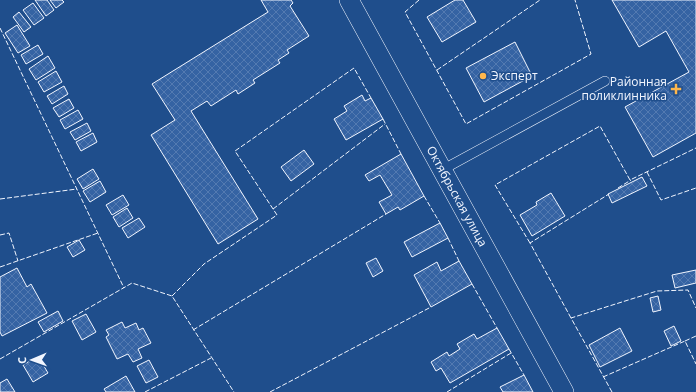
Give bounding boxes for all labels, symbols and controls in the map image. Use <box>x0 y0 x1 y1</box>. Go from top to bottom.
place label: Эксперт <box>491 67 538 84</box>
marker: Эксперт <box>478 71 488 81</box>
place label: Районная поликлинника <box>581 73 667 104</box>
marker: Районная поликлинника <box>670 83 682 95</box>
street label: Октябрьская улица <box>423 143 492 250</box>
north arrow <box>12 340 52 380</box>
text: С <box>14 357 29 364</box>

